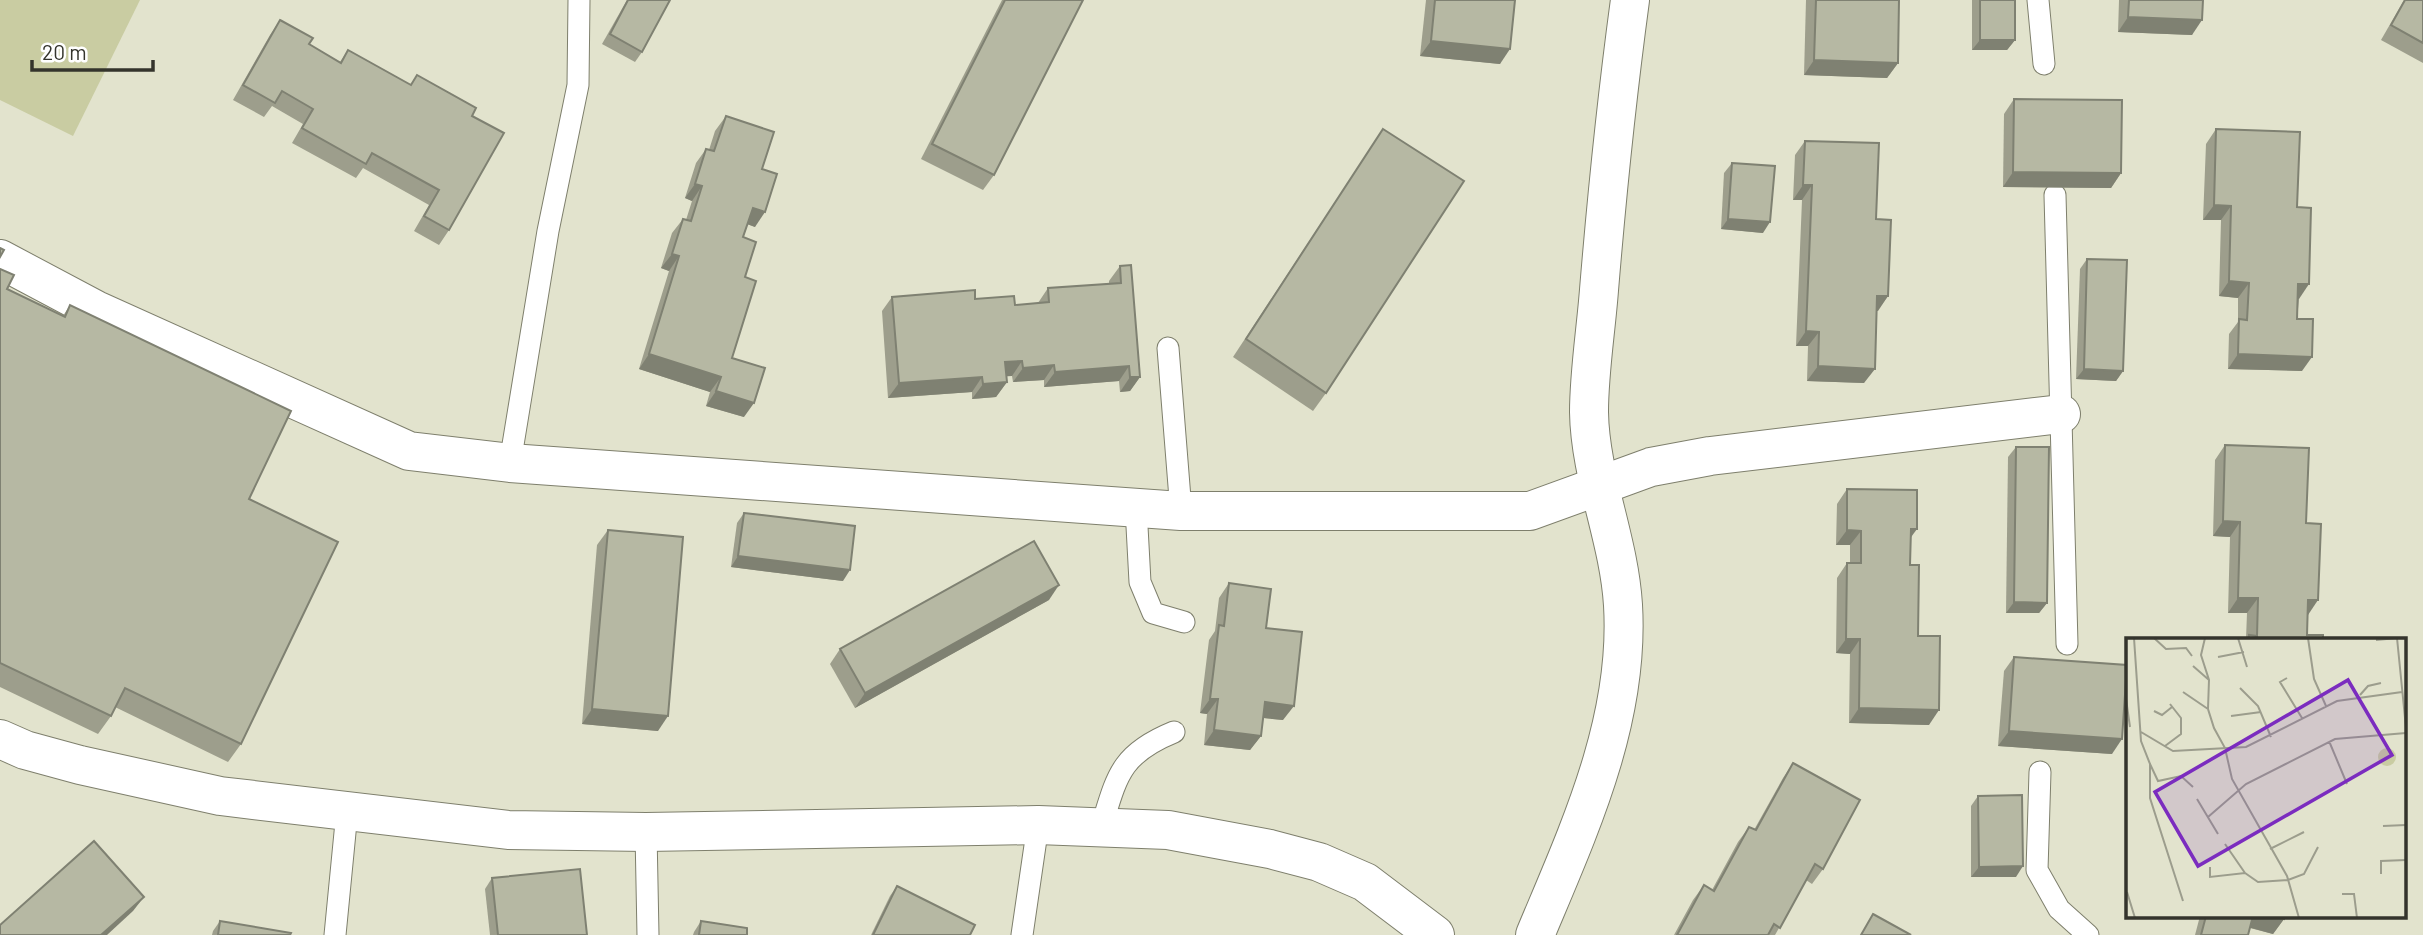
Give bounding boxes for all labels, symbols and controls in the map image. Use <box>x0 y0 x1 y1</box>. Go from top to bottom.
scale bar <box>32 28 152 72</box>
text: 20 m <box>42 39 87 64</box>
inset map <box>2126 638 2406 918</box>

